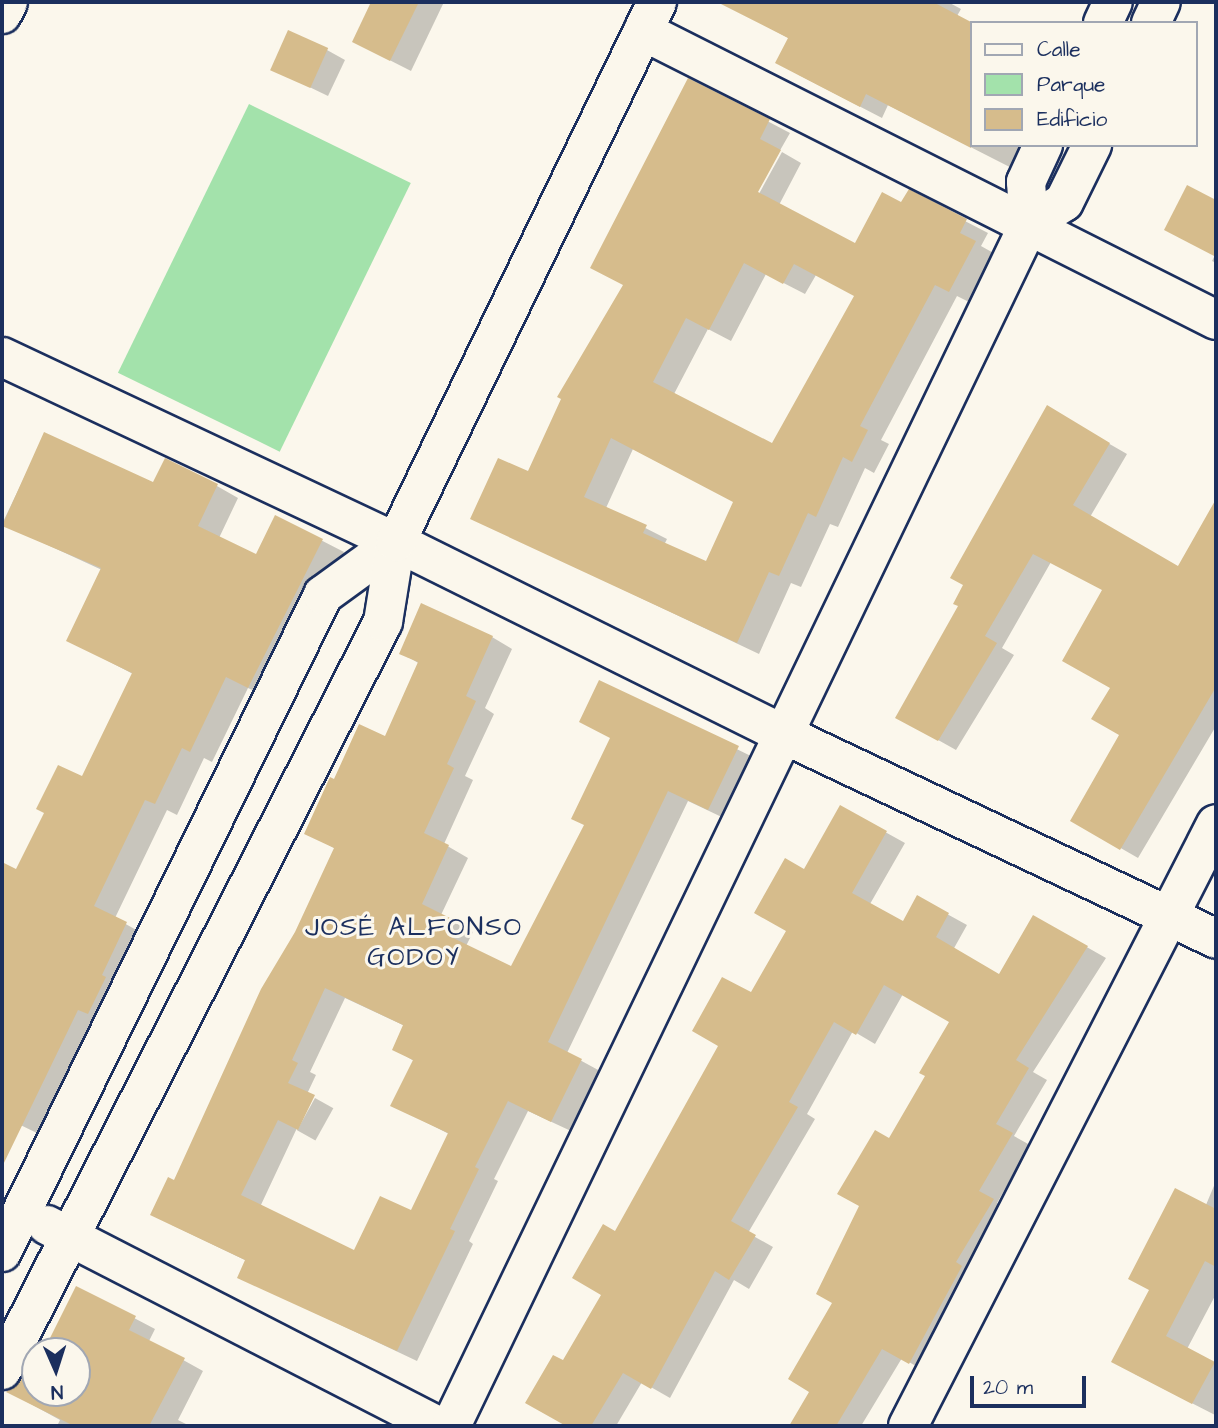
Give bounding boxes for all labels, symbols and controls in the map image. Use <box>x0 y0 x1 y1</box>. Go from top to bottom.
legend <box>970 21 1197 147</box>
text: Calle <box>1037 35 1081 64</box>
text: Parque <box>1037 70 1105 99</box>
text: Edificio <box>1037 105 1107 134</box>
district label: JOSÉ ALFONSO GODOY <box>306 912 522 974</box>
north arrow <box>21 1337 91 1407</box>
scale bar <box>973 1362 1088 1406</box>
text: 20 m <box>983 1373 1033 1402</box>
text: N <box>50 1378 64 1405</box>

